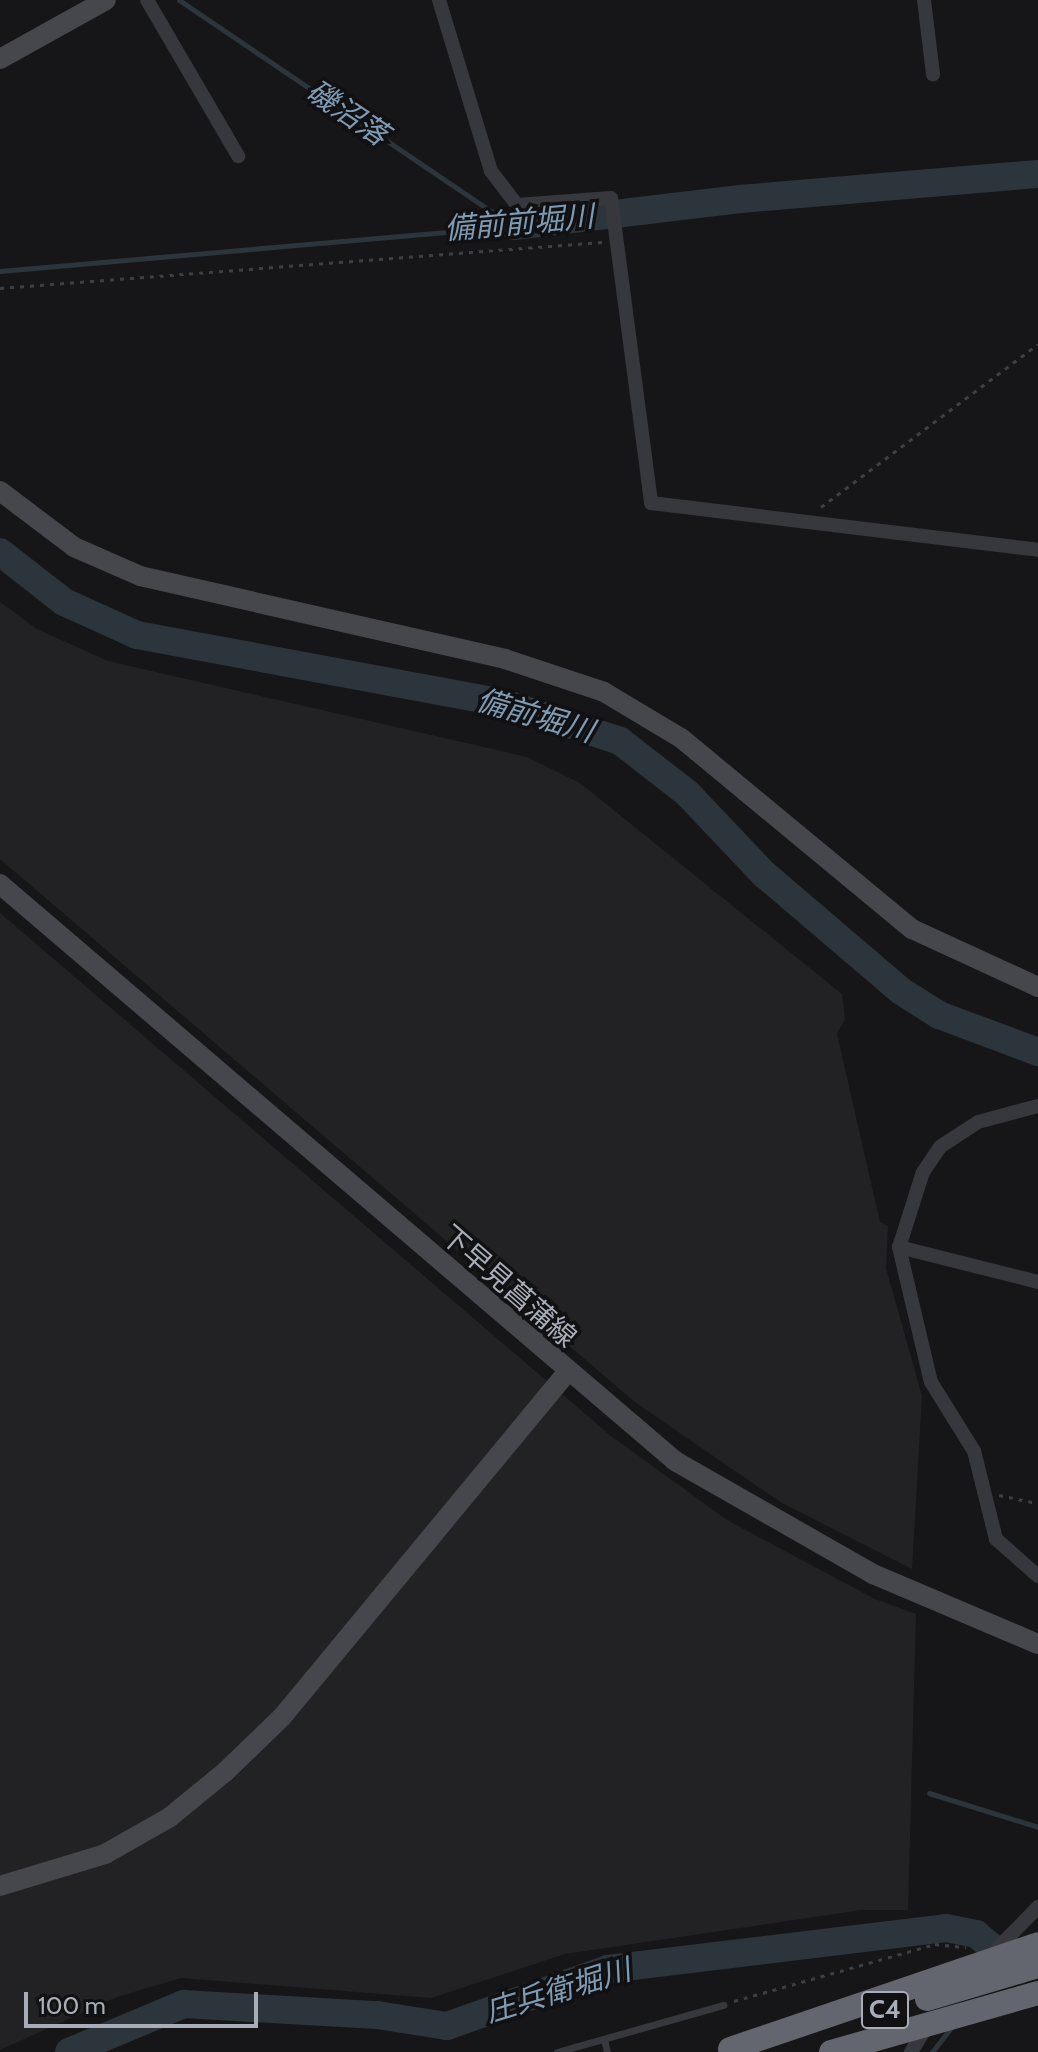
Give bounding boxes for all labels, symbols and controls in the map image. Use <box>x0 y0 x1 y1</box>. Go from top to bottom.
water label: 磯沼落 <box>300 73 394 153</box>
water label: 備前前堀川 <box>443 199 595 247</box>
water label: 備前堀川 <box>472 682 598 750</box>
street label: 下早見菖蒲線 <box>435 1218 583 1354</box>
water label: 庄兵衛堀川 <box>481 1952 635 2030</box>
scale bar <box>28 1976 262 2026</box>
road number: C4 <box>861 1988 909 2032</box>
text: 100 m <box>38 1991 106 2020</box>

